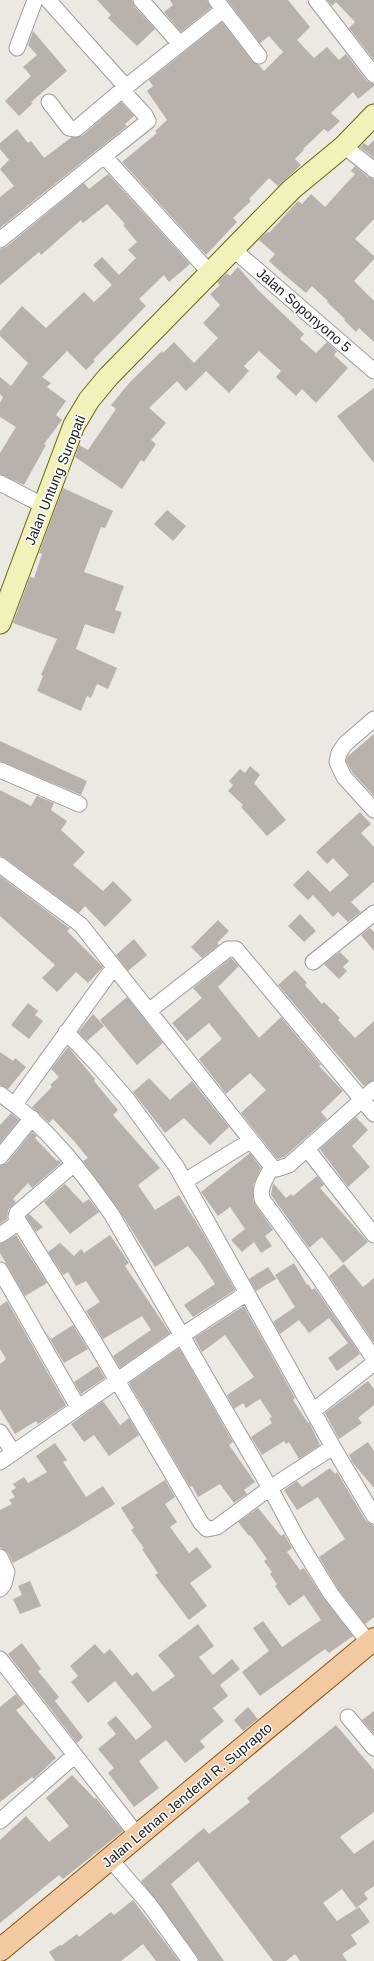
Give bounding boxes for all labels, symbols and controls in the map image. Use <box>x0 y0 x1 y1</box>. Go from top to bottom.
street label: Jalan Soponyono 5 <box>254 265 355 356</box>
street label: Jalan Untung Suropati <box>22 413 88 547</box>
street label: Jalan Letnan Jenderal R. Suprapto <box>99 1719 275 1871</box>

